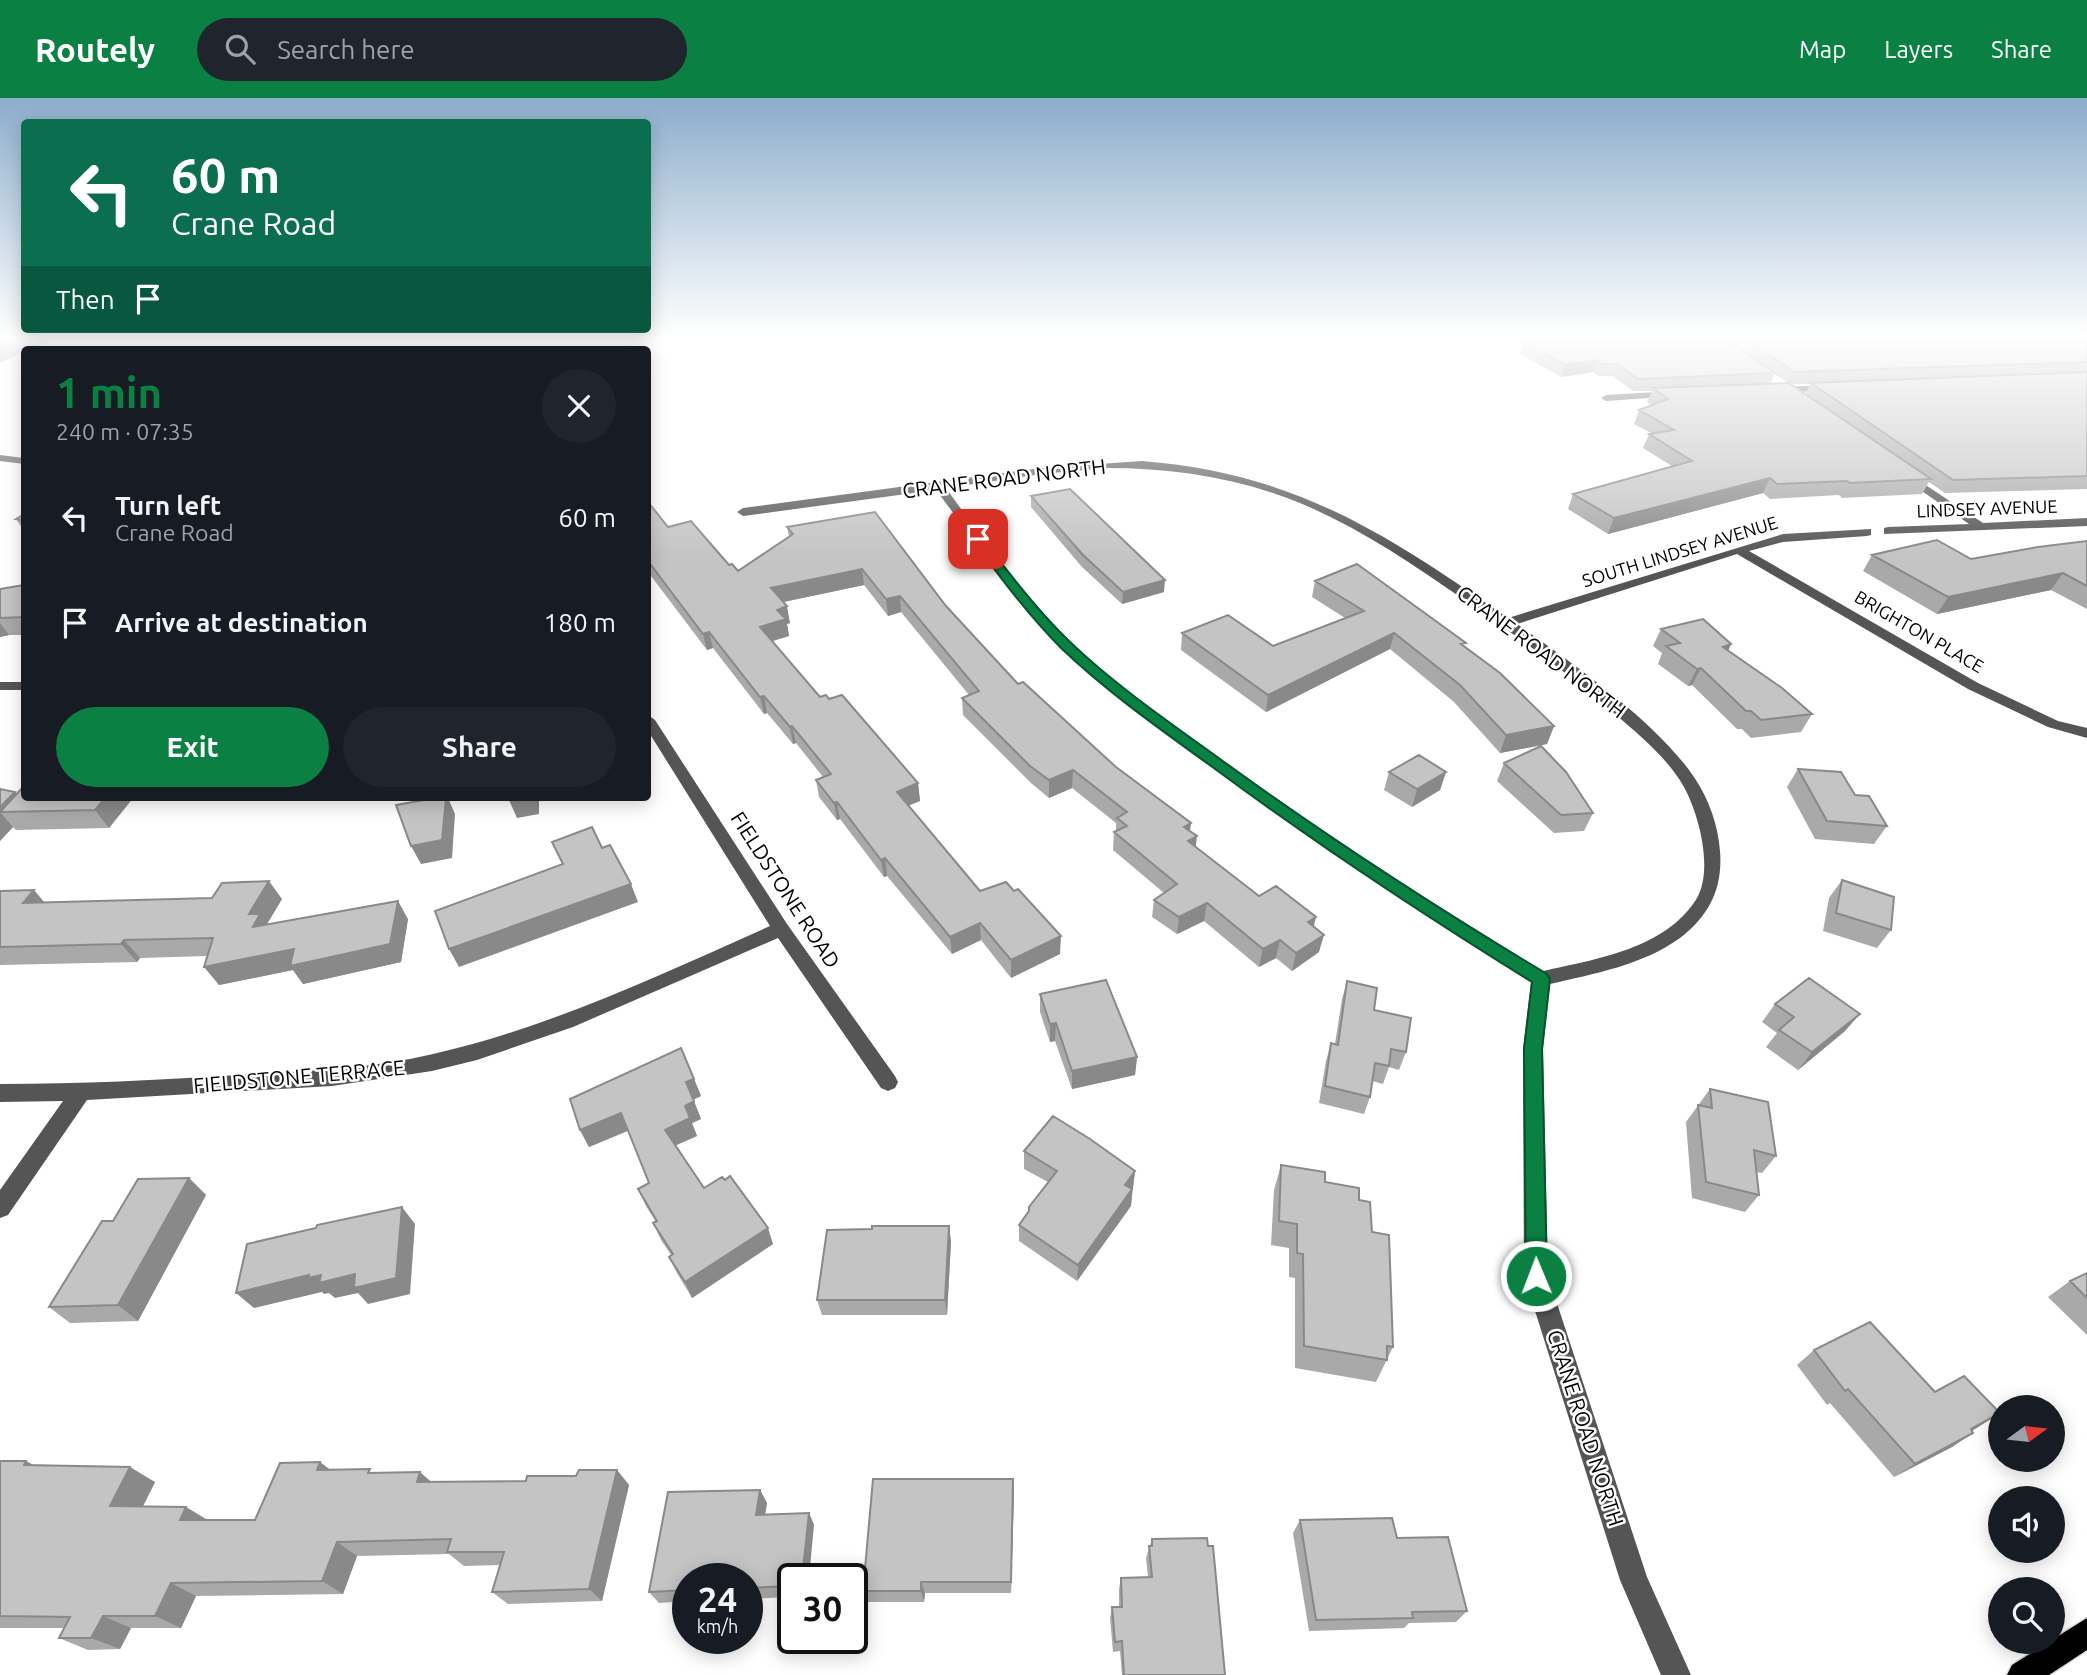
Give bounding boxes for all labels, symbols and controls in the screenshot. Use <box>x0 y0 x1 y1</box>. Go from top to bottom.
search box <box>197 18 687 81</box>
icon: search <box>221 30 259 68</box>
text: Routely <box>35 31 155 68</box>
text: Search here <box>277 35 415 64</box>
text: Map <box>1799 36 1846 63</box>
text: Layers <box>1884 36 1953 63</box>
text: Share <box>1991 36 2052 63</box>
icon: left <box>56 147 147 238</box>
text: 60 m <box>171 147 280 202</box>
text: Crane Road <box>171 205 336 241</box>
icon: arrive <box>129 280 167 318</box>
text: Then <box>56 285 115 314</box>
text: 1 min <box>56 369 162 416</box>
button: close <box>542 369 616 443</box>
text: 240 m · 07:35 <box>56 419 194 444</box>
street label: CRANE ROAD NORTH <box>901 454 1107 502</box>
text: Turn left <box>115 491 221 520</box>
street label: LINDSEY AVENUE <box>1916 496 2058 520</box>
icon: left <box>56 499 94 537</box>
text: 60 m <box>558 503 616 532</box>
pin <box>948 509 1008 569</box>
street label: SOUTH LINDSEY AVENUE <box>1580 512 1780 590</box>
text: Crane Road <box>115 520 234 545</box>
icon: arrive <box>959 520 997 558</box>
street label: CRANE ROAD NORTH <box>1453 580 1631 722</box>
street label: BRIGHTON PLACE <box>1852 586 1987 676</box>
icon: arrive <box>56 604 94 642</box>
text: Arrive at destination <box>115 608 368 637</box>
text: 180 m <box>544 608 616 637</box>
button: Exit <box>56 707 329 787</box>
button: Share <box>343 707 616 787</box>
street label: FIELDSTONE ROAD <box>726 807 845 972</box>
street label: FIELDSTONE TERRACE <box>192 1055 406 1097</box>
position arrow <box>1499 1239 1573 1313</box>
street label: CRANE ROAD NORTH <box>1543 1327 1629 1529</box>
north arrow <box>1988 1395 2065 1472</box>
map controls <box>1988 1395 2065 1654</box>
button: sound <box>1988 1486 2065 1563</box>
speed limit sign: 30 <box>777 1563 868 1654</box>
button: search <box>1988 1577 2065 1654</box>
text: 24 <box>698 1579 737 1619</box>
text: km/h <box>697 1616 738 1636</box>

